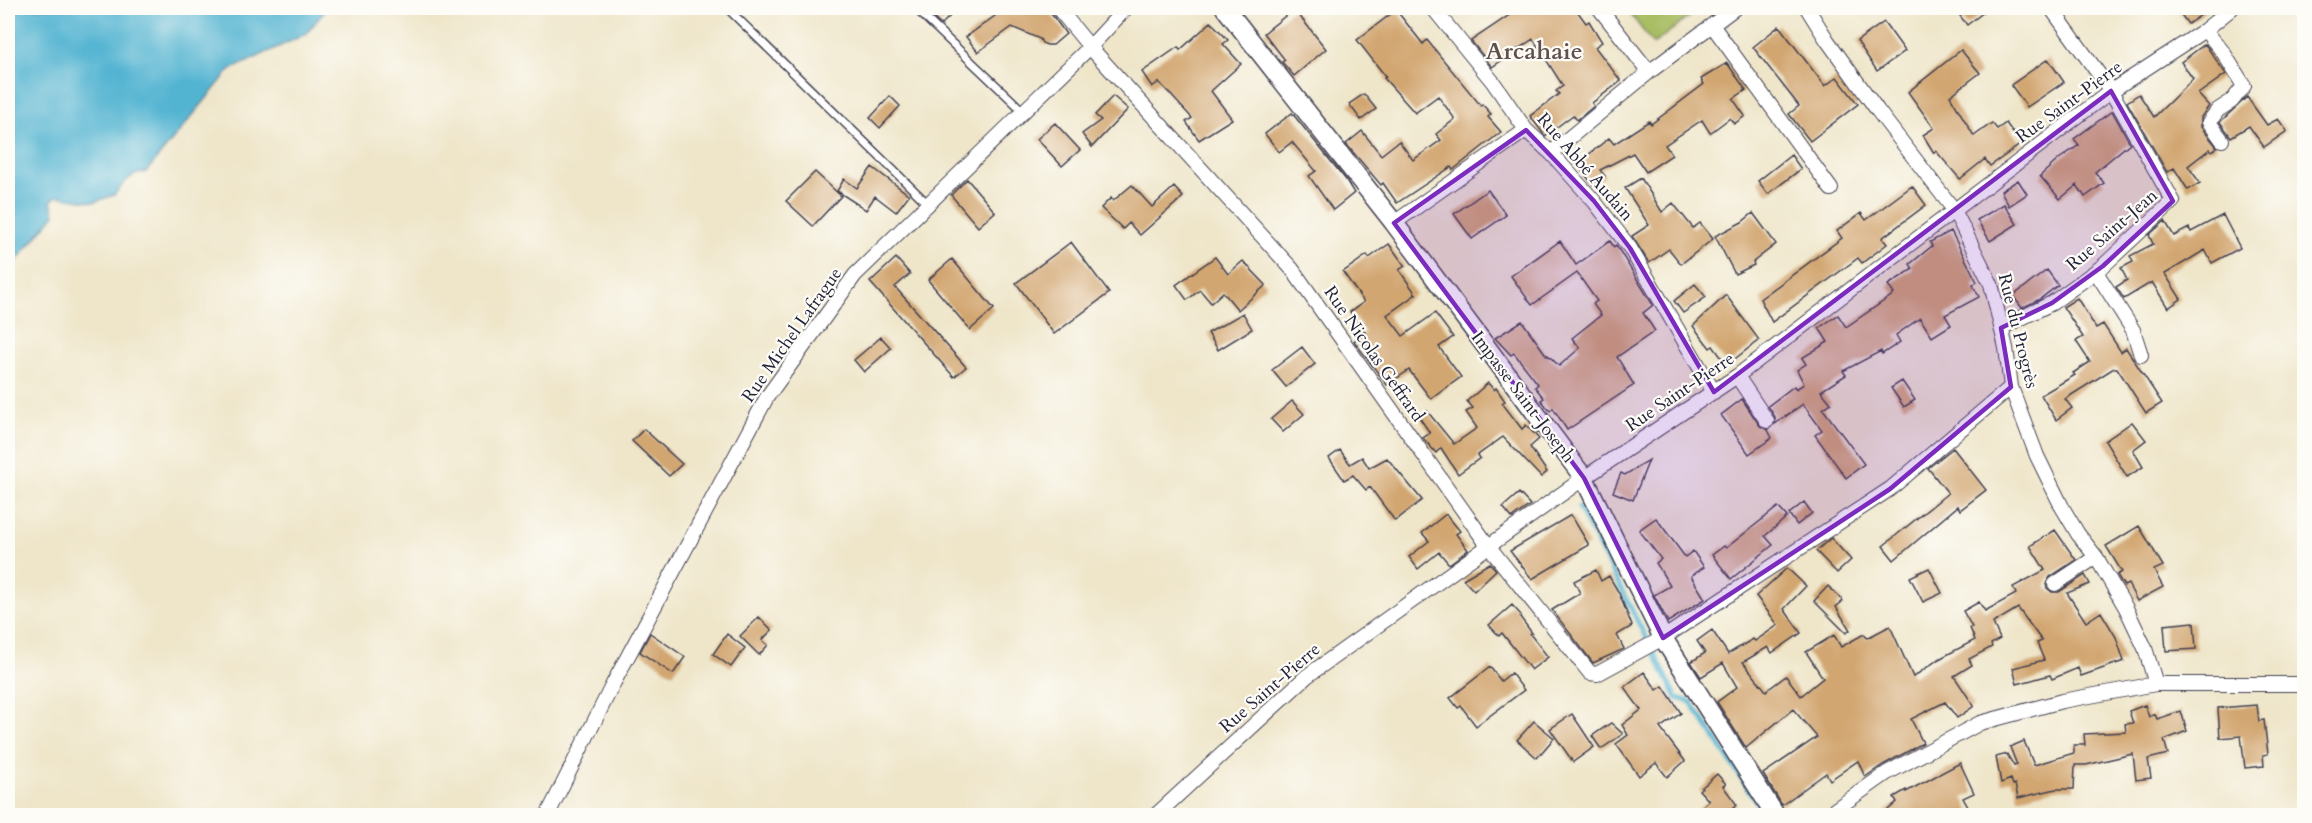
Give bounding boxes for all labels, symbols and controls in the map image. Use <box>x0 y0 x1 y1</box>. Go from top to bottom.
district label: Arcahaie <box>1485 35 1583 68</box>
street label: Rue Saint-Pierre <box>2011 55 2127 149</box>
street label: Rue Abbé Audain <box>1531 108 1639 227</box>
street label: Rue Saint-Jean <box>2061 183 2164 277</box>
street label: Rue Michel Lafrague <box>736 262 848 408</box>
street label: Rue du Progrès <box>1992 271 2044 391</box>
street label: Rue Nicolas Geffrard <box>1318 281 1431 427</box>
street label: Impasse Saint-Joseph <box>1465 326 1581 468</box>
street label: Rue Saint-Pierre <box>1621 346 1739 438</box>
street label: Rue Saint-Pierre <box>1214 637 1326 739</box>

